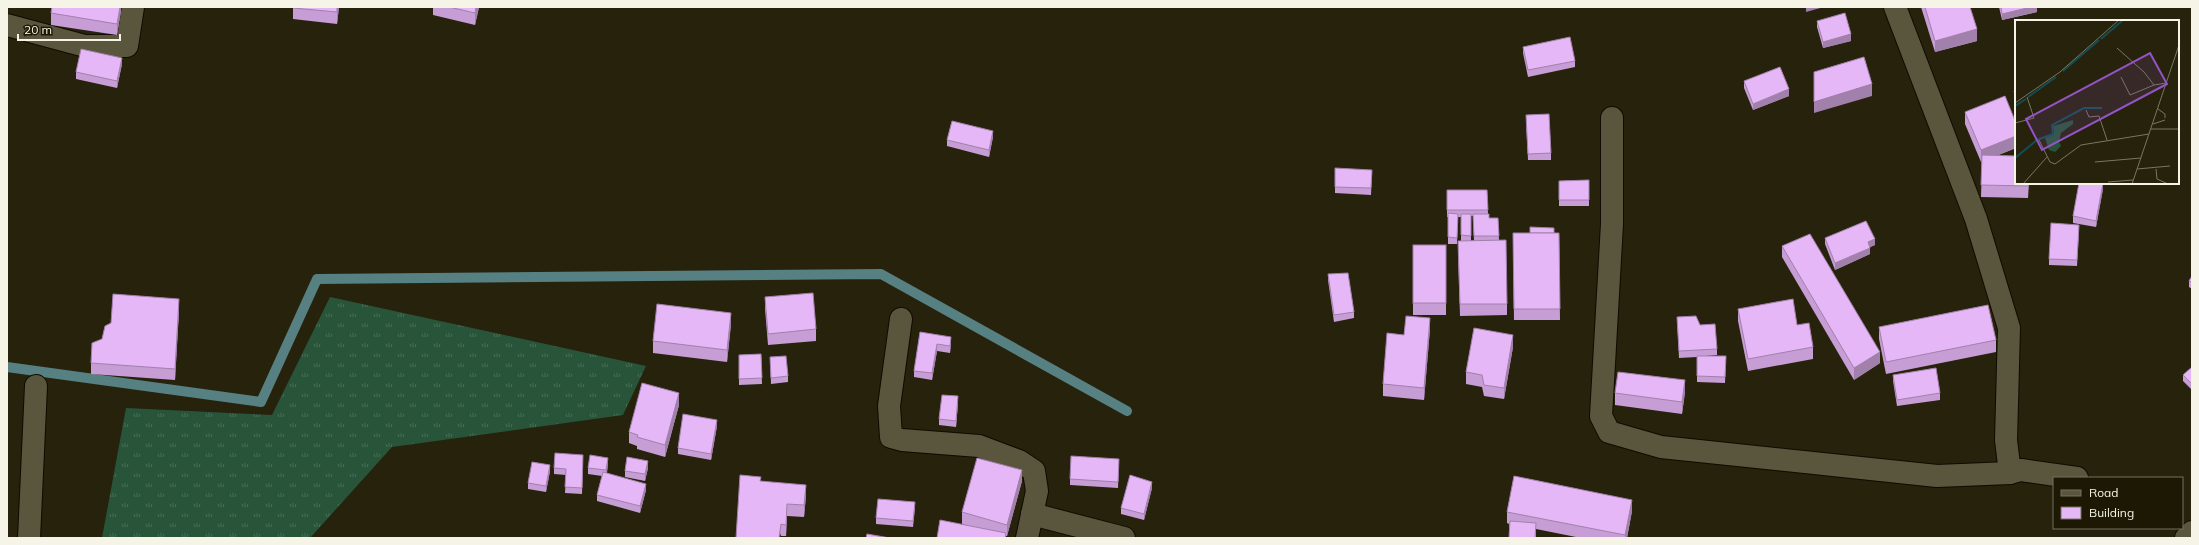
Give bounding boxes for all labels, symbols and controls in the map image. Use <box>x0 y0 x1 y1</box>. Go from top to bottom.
scale bar <box>18 16 120 42</box>
inset map <box>2015 20 2179 184</box>
text: 20 m <box>24 22 52 37</box>
legend <box>2053 477 2183 529</box>
text: Road <box>2089 485 2118 500</box>
text: Building <box>2089 505 2134 520</box>

